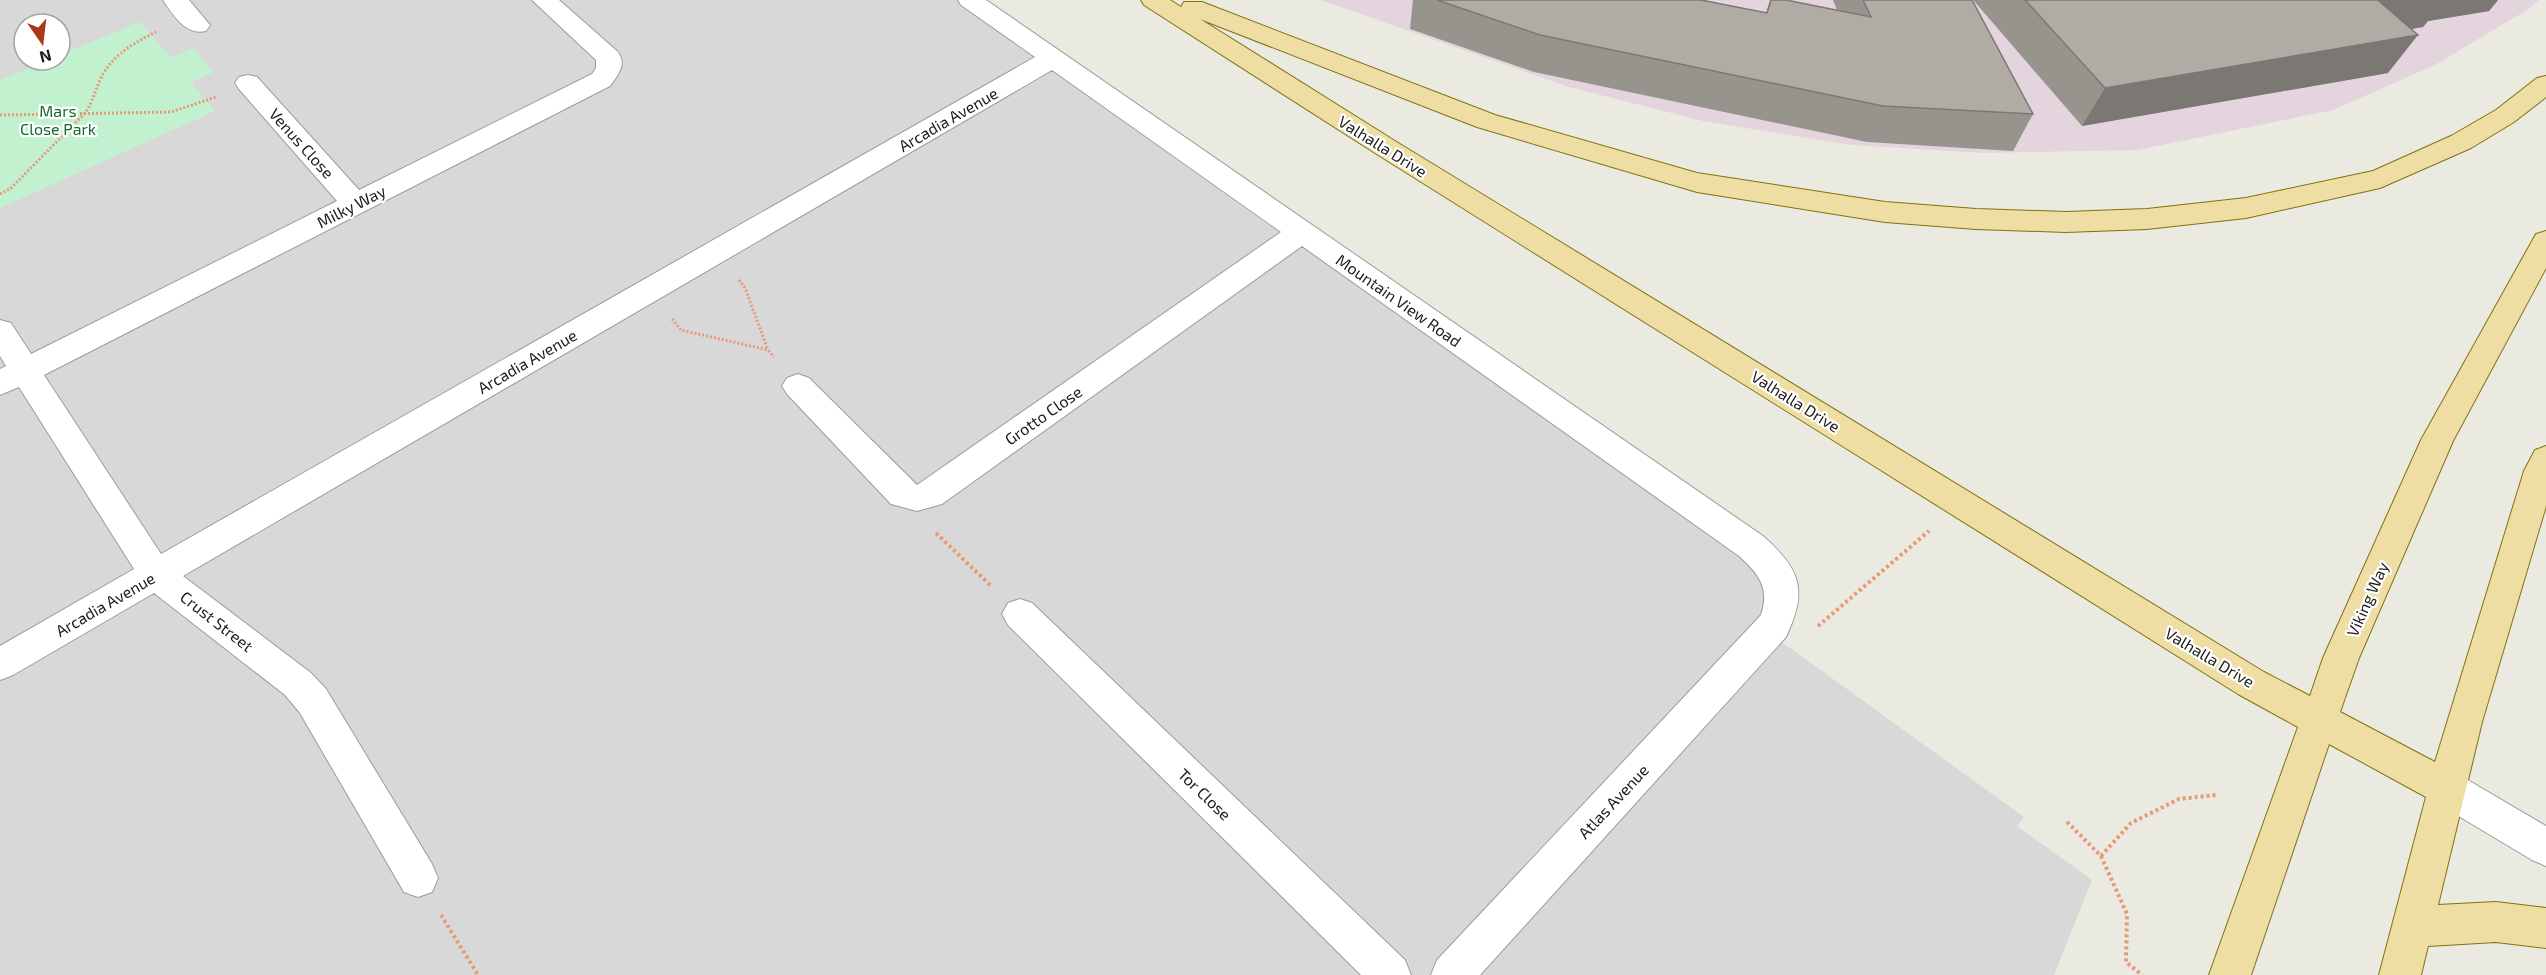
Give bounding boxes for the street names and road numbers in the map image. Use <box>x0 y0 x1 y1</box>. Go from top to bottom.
street label: Arcadia Avenue <box>895 83 1001 155</box>
street label: Venus Close <box>266 104 338 182</box>
street label: Valhalla Drive <box>1335 111 1431 181</box>
street label: Milky Way <box>313 180 389 231</box>
street label: Mountain View Road <box>1333 250 1465 350</box>
street label: Arcadia Avenue <box>474 325 580 397</box>
street label: Valhalla Drive <box>1748 366 1844 436</box>
street label: Grotto Close <box>1001 381 1085 449</box>
street label: Viking Way <box>2342 558 2392 639</box>
street label: Arcadia Avenue <box>52 568 158 640</box>
street label: Crust Street <box>177 587 257 655</box>
street label: Valhalla Drive <box>2162 623 2258 691</box>
street label: Atlas Avenue <box>1574 760 1652 842</box>
street label: Tor Close <box>1175 764 1235 824</box>

